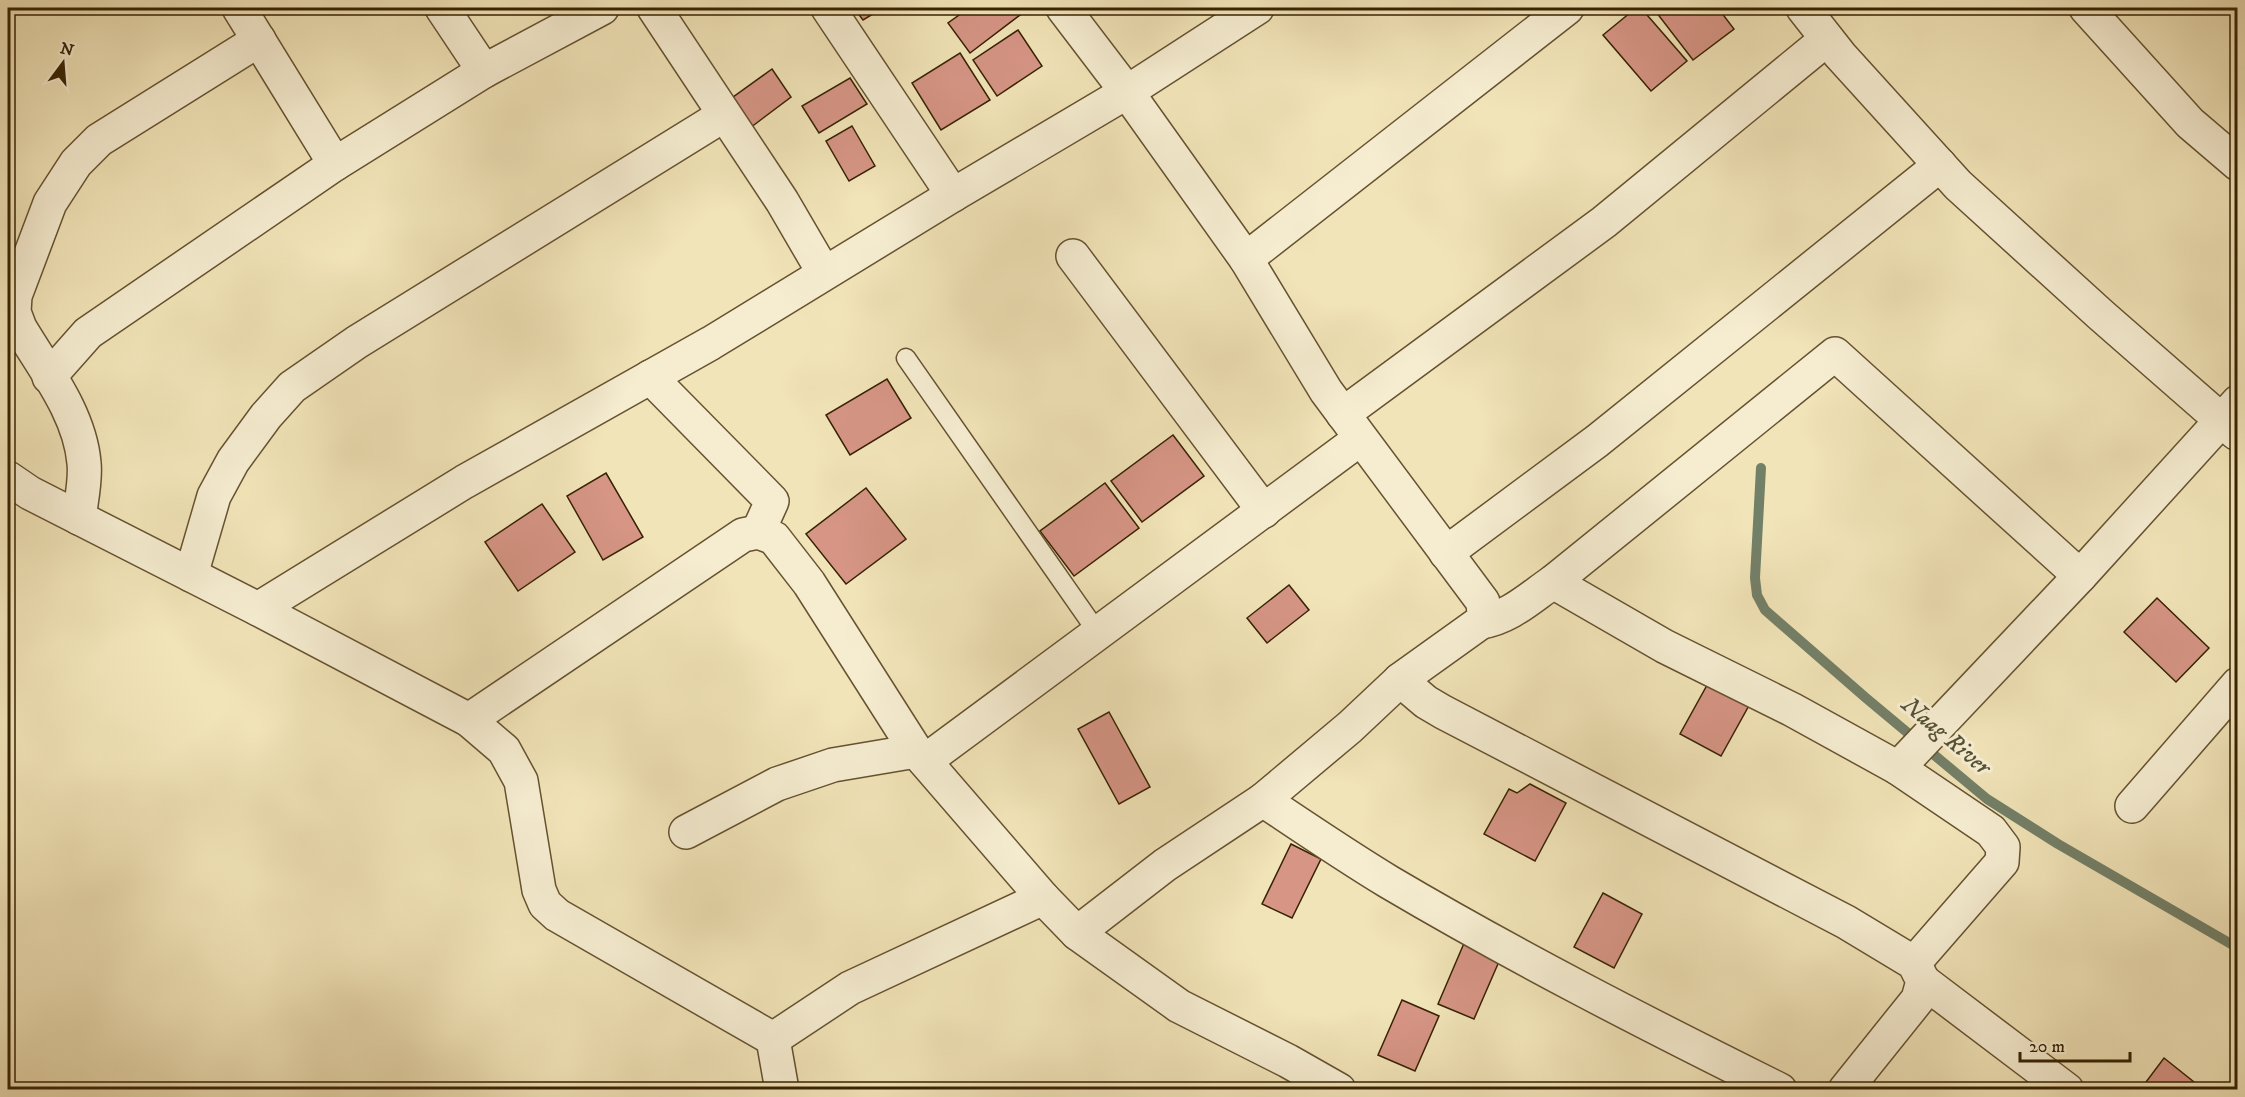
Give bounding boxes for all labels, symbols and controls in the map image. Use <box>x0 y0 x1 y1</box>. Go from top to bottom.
north arrow <box>33 33 93 93</box>
text: N <box>58 38 76 61</box>
water label: Naag River <box>1894 689 1999 784</box>
scale bar <box>2020 1025 2130 1063</box>
text: 20 m <box>2029 1036 2065 1058</box>

